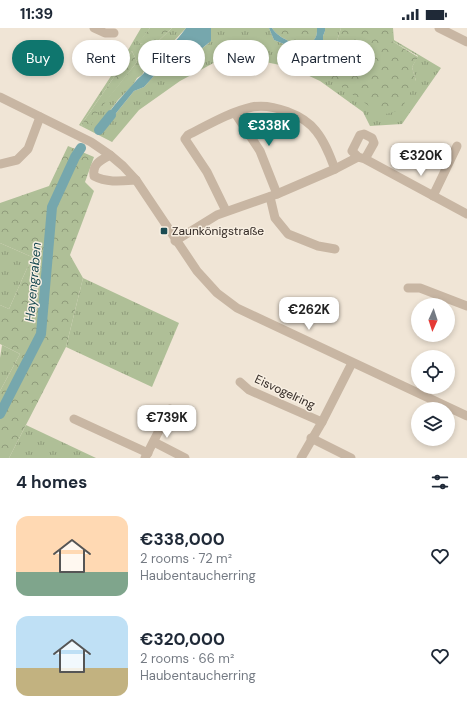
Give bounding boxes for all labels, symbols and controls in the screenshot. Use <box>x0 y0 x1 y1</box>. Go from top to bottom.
text: 11:39 <box>20 4 53 24</box>
chip: Buy <box>12 40 64 76</box>
chip: Rent <box>72 40 130 76</box>
chip: Filters <box>138 40 205 76</box>
chip: New <box>213 40 269 76</box>
chip: Apartment <box>277 40 375 76</box>
pin: €338K <box>241 113 297 147</box>
text: €338K <box>248 117 290 134</box>
pin: €320K <box>393 143 449 177</box>
text: €320K <box>399 147 443 164</box>
place label: Zaunkönigstraße <box>172 223 264 239</box>
marker: Zaunkönigstraße <box>159 226 169 236</box>
water label: Hayengraben <box>21 241 45 323</box>
pin: €262K <box>281 297 337 331</box>
north arrow <box>411 298 455 342</box>
map controls <box>411 298 455 446</box>
text: €262K <box>288 301 330 318</box>
button: locate <box>411 350 455 394</box>
street label: Eisvogelring <box>252 371 318 413</box>
button: layers <box>411 402 455 446</box>
pin: €739K <box>139 405 195 439</box>
text: €739K <box>146 409 188 426</box>
text: 4 homes <box>16 471 87 493</box>
icon: filters <box>429 471 451 493</box>
text: €338,000 <box>140 528 225 550</box>
icon: home <box>48 532 96 580</box>
icon: heart <box>429 545 451 567</box>
text: 2 rooms · 72 m² <box>140 550 232 567</box>
text: Haubentaucherring <box>140 567 256 584</box>
text: €320,000 <box>140 628 225 650</box>
icon: home <box>48 632 96 680</box>
icon: heart <box>429 645 451 667</box>
text: 2 rooms · 66 m² <box>140 650 234 667</box>
text: Haubentaucherring <box>140 667 256 684</box>

